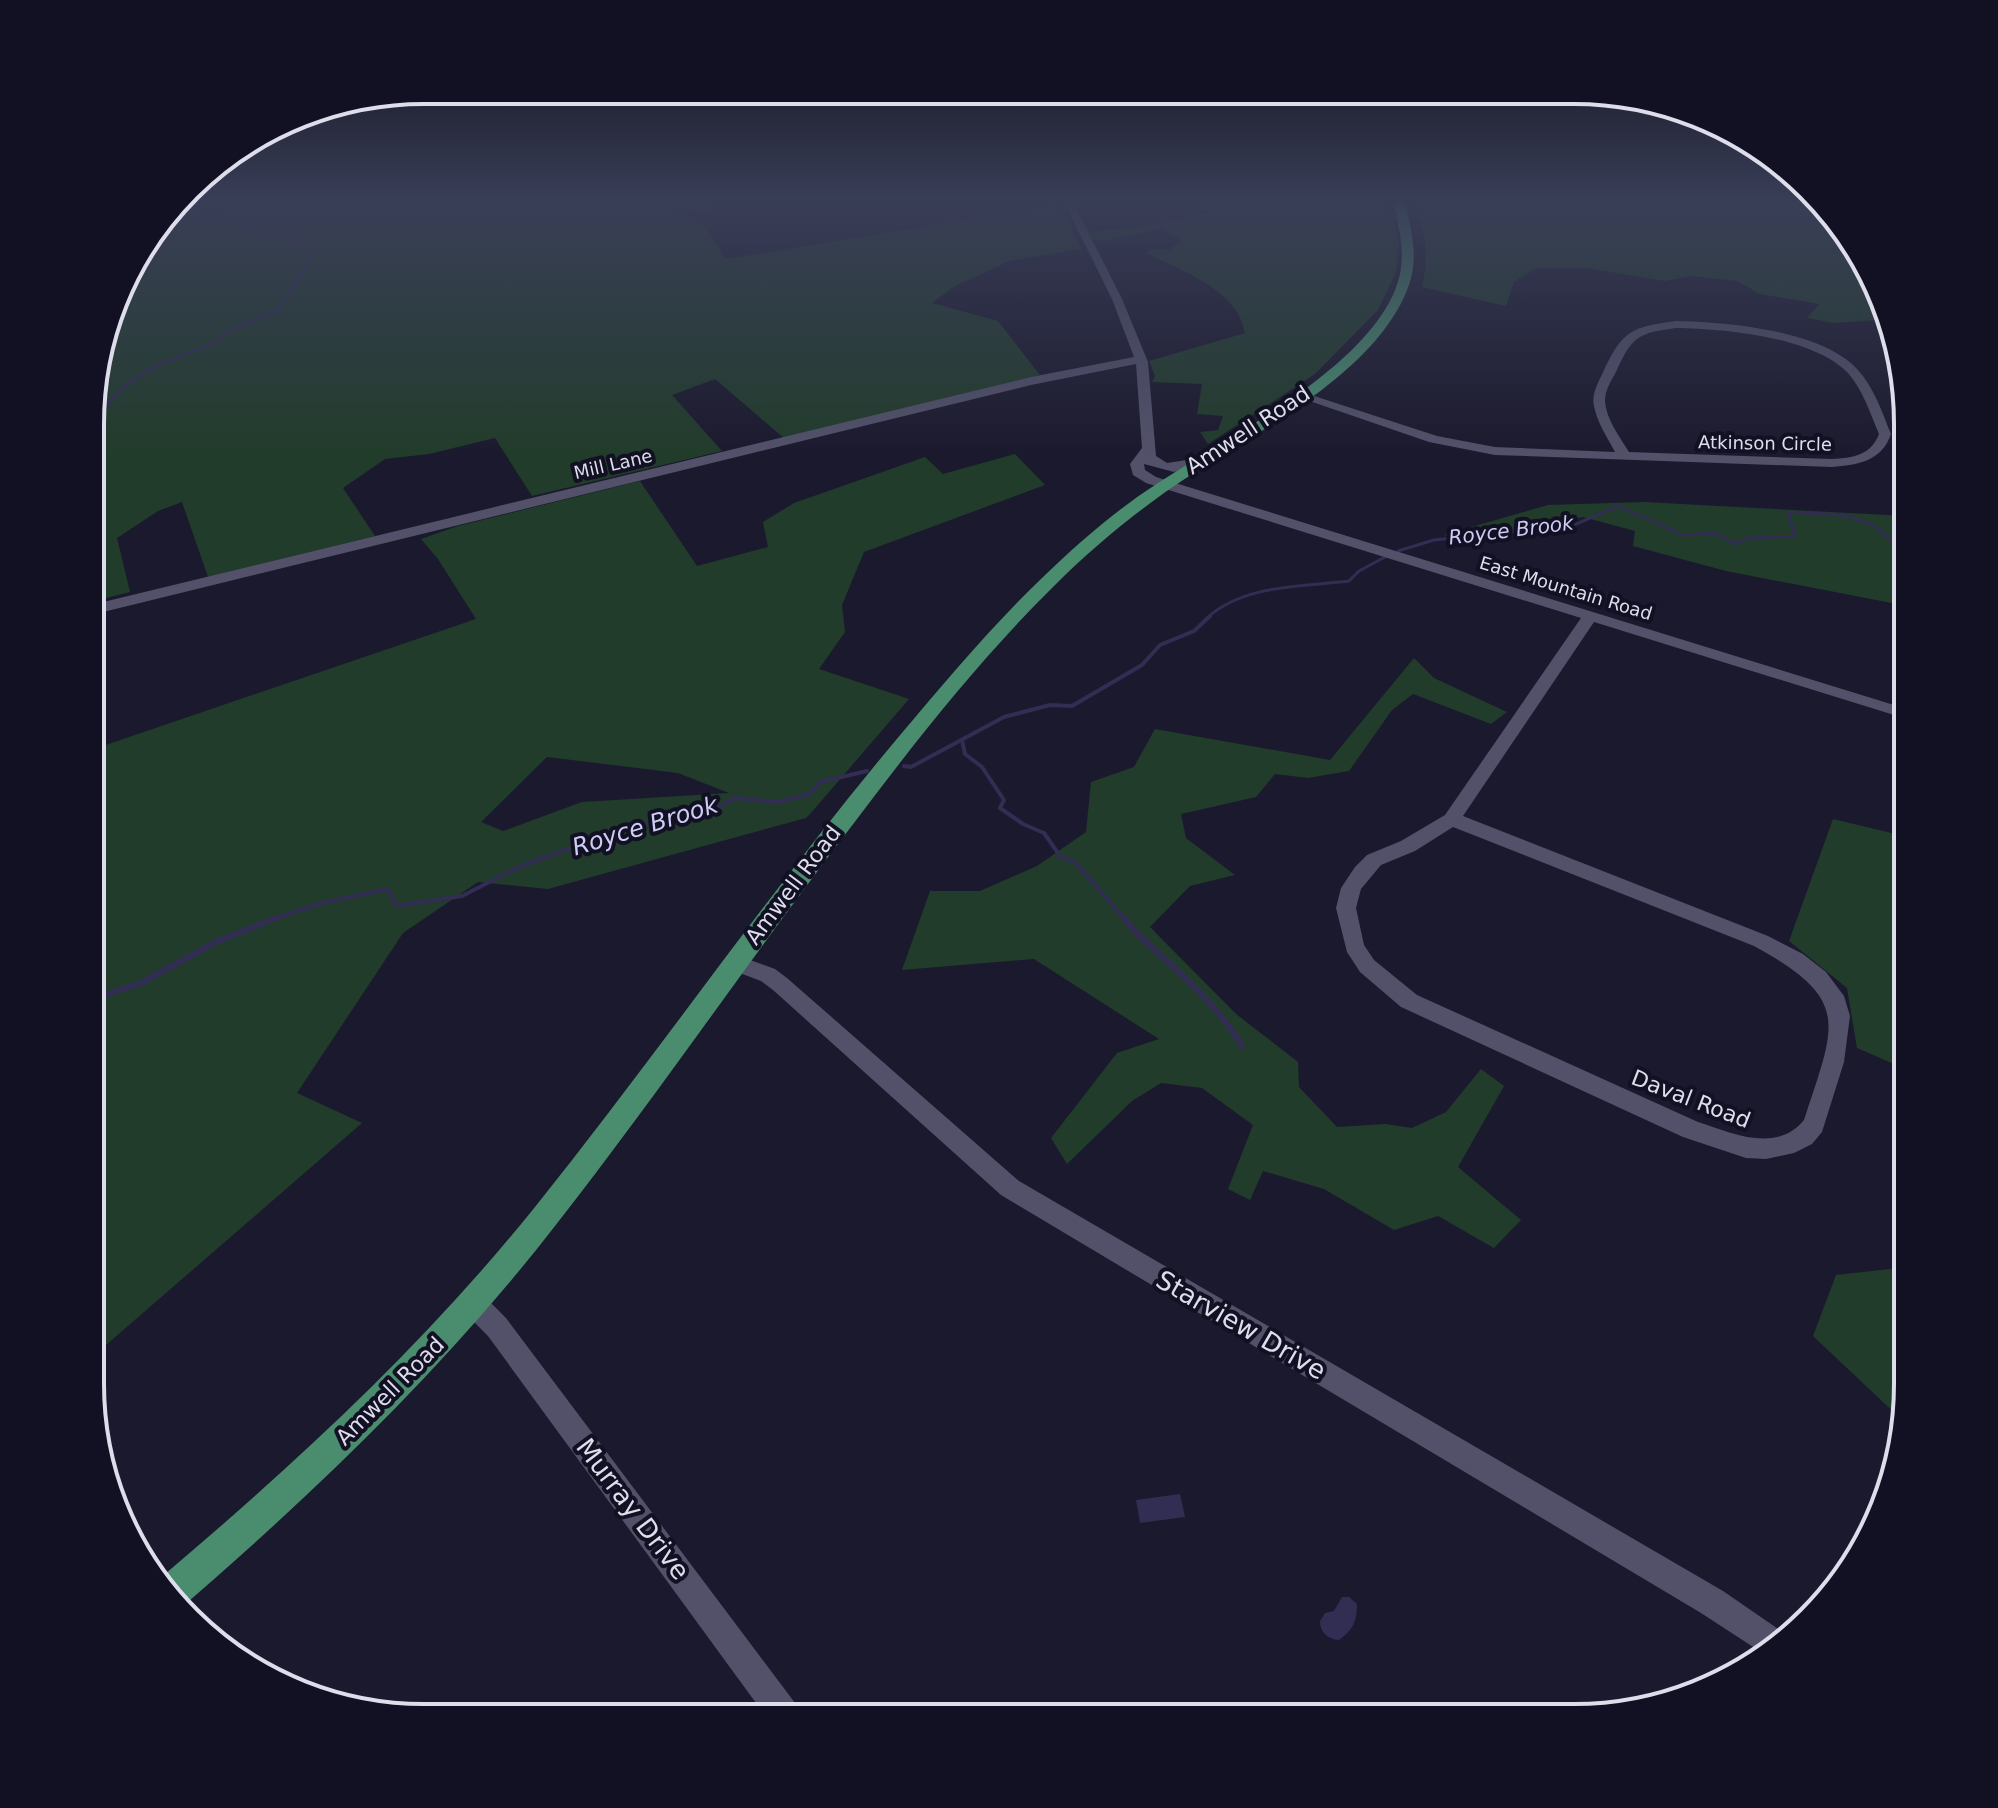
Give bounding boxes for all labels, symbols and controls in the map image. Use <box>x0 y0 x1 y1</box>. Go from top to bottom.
street label: Amwell Road <box>1181 381 1315 479</box>
street label: Atkinson Circle <box>1698 431 1832 455</box>
street label: Mill Lane <box>572 445 654 483</box>
water label: Royce Brook <box>1447 510 1576 550</box>
street label: East Mountain Road <box>1477 552 1655 624</box>
water label: Royce Brook <box>569 790 722 861</box>
street label: Amwell Road <box>740 821 846 949</box>
street label: Daval Road <box>1628 1065 1754 1133</box>
street label: Starview Drive <box>1151 1264 1331 1386</box>
street label: Amwell Road <box>331 1332 449 1450</box>
street label: Murray Drive <box>570 1433 696 1585</box>

